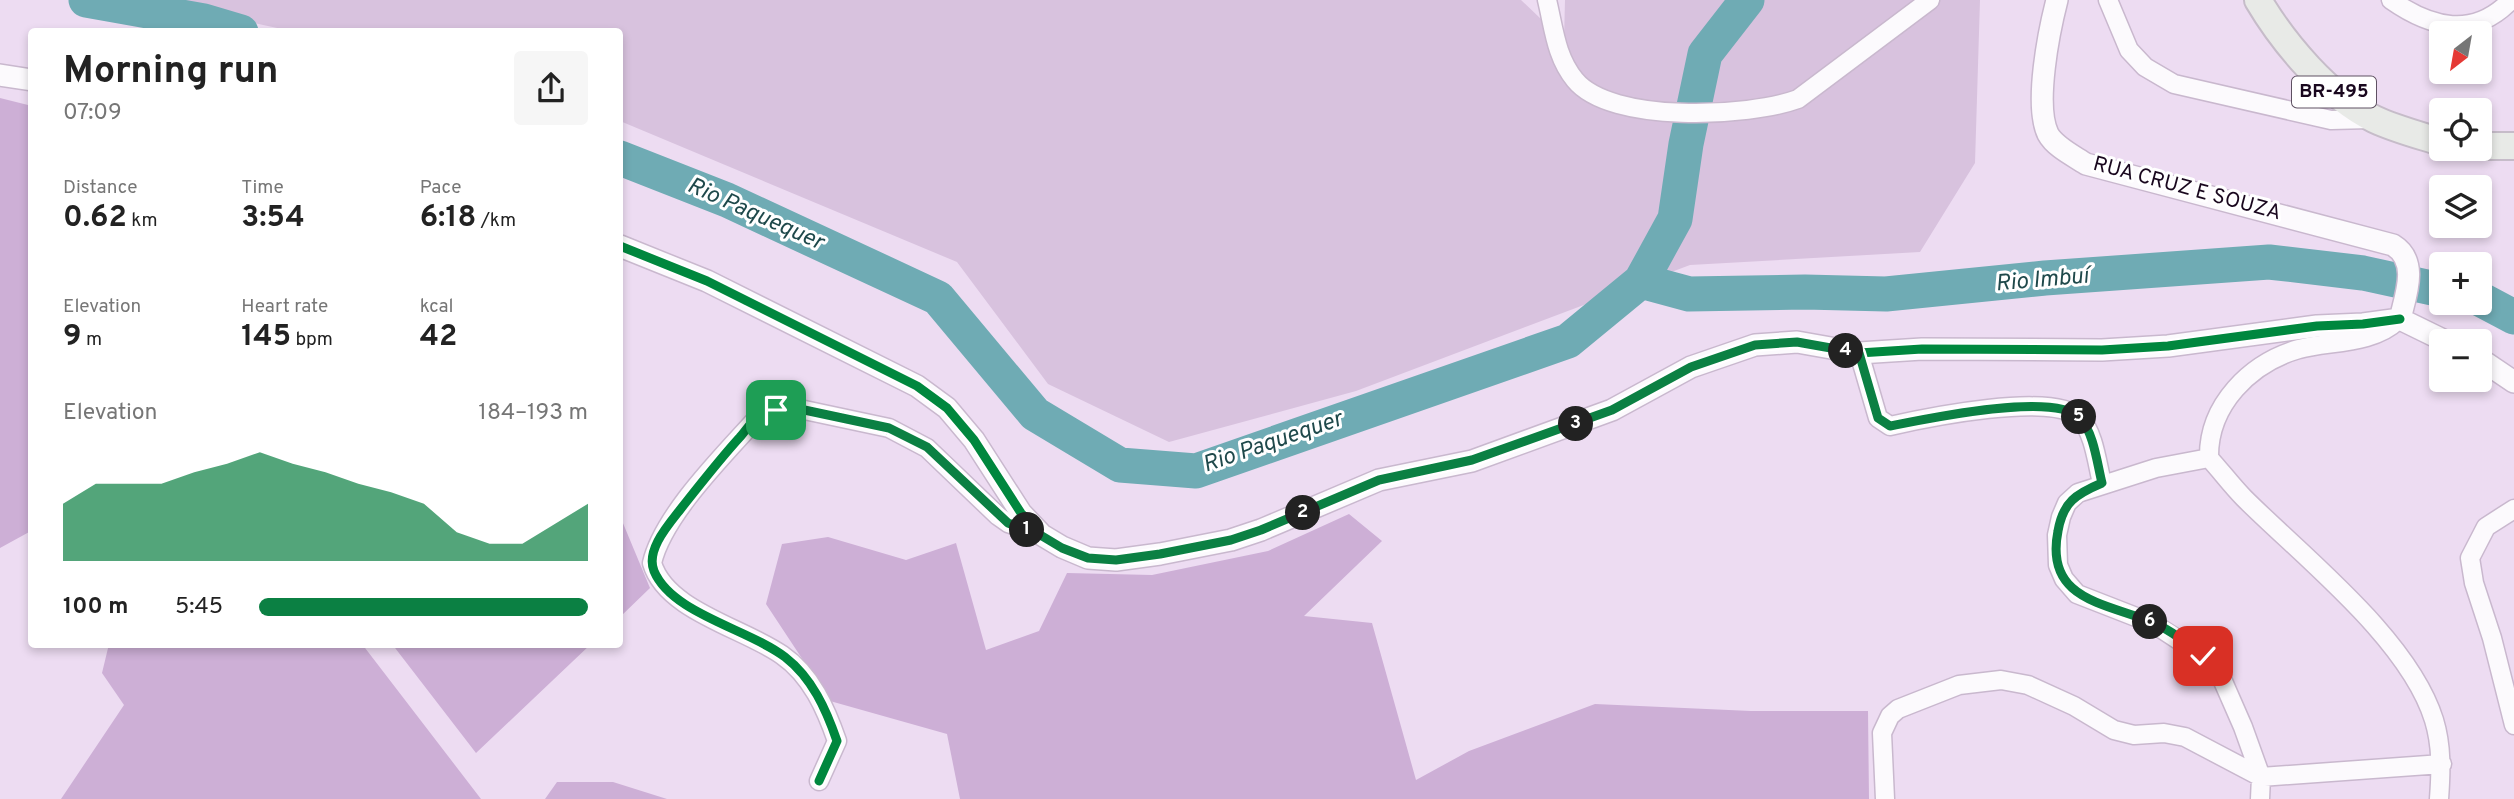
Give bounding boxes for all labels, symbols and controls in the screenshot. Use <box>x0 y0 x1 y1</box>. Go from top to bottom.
north arrow <box>2429 21 2492 84</box>
map controls <box>2429 21 2492 392</box>
text: Morning run <box>63 48 279 97</box>
button: share <box>514 51 588 125</box>
road number: BR-495 <box>2292 76 2376 108</box>
button: locate <box>2429 98 2492 161</box>
text: 07:09 <box>63 99 122 128</box>
street label: RUA CRUZ E SOUZA <box>2090 151 2284 227</box>
water label: Rio Paquequer <box>682 172 830 259</box>
button: layers <box>2429 175 2492 238</box>
text: Distance <box>63 176 138 200</box>
text: Time <box>241 176 284 200</box>
text: Pace <box>420 176 461 200</box>
text: 0.62 <box>63 200 127 237</box>
text: 3:54 <box>241 200 305 237</box>
text: 6:18 <box>420 200 476 237</box>
text: km <box>127 209 158 233</box>
text: /km <box>476 209 516 233</box>
button: + <box>2429 252 2492 315</box>
water label: Rio Imbuí <box>1994 262 2095 300</box>
text: Elevation <box>63 295 141 319</box>
text: Heart rate <box>241 295 328 319</box>
text: kcal <box>420 295 453 319</box>
text: 9 <box>63 319 81 356</box>
text: 145 <box>241 319 291 356</box>
text: 42 <box>420 319 457 356</box>
text: m <box>81 328 102 352</box>
text: bpm <box>291 328 333 352</box>
button: − <box>2429 329 2492 392</box>
pin: 4 <box>1828 334 1864 368</box>
text: 4 <box>1839 338 1852 362</box>
pin <box>746 380 806 440</box>
icon: arrive <box>757 391 795 429</box>
text: Elevation <box>63 399 158 428</box>
text: 184–193 m <box>478 399 588 428</box>
pin: 5 <box>2062 400 2096 434</box>
text: 5 <box>2073 404 2084 428</box>
water label: Rio Paquequer <box>1199 405 1349 480</box>
pin: 3 <box>1558 406 1594 442</box>
text: 3 <box>1570 411 1581 435</box>
pin: 2 <box>1286 496 1320 530</box>
text: 2 <box>1297 500 1308 524</box>
pin: 1 <box>1010 512 1044 548</box>
text: 1 <box>1023 517 1030 541</box>
text: 100 m <box>63 593 128 622</box>
text: 5:45 <box>175 593 223 622</box>
pin: 6 <box>2132 604 2168 640</box>
text: 6 <box>2144 609 2155 633</box>
pin <box>2173 626 2233 686</box>
icon: check <box>2184 637 2222 675</box>

